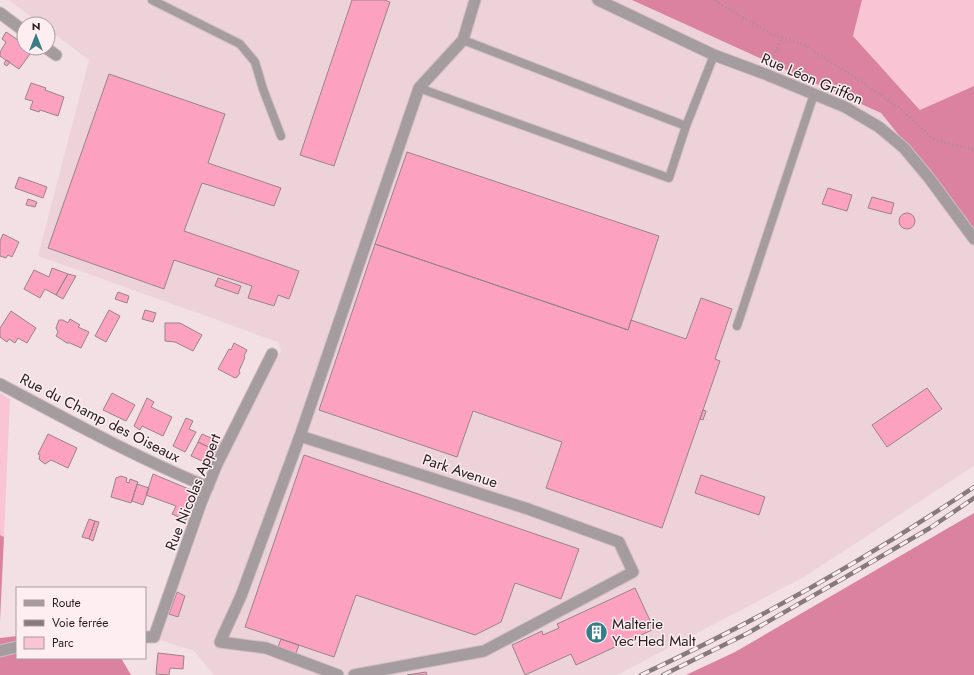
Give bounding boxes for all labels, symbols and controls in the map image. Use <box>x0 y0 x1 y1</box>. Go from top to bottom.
north arrow <box>16 16 56 56</box>
text: N <box>32 18 40 34</box>
street label: Rue Léon Griffon <box>758 48 866 110</box>
street label: Rue du Champ des Oiseaux <box>16 368 185 468</box>
street label: Rue Nicolas Appert <box>160 430 227 554</box>
street label: Park Avenue <box>420 448 501 494</box>
legend <box>16 587 146 659</box>
text: Route <box>52 594 81 612</box>
place label: Malterie Yec'Hed Malt <box>612 613 696 652</box>
text: Voie ferrée <box>52 614 108 632</box>
building icon: Malterie Yec'Hed Malt <box>583 620 609 646</box>
text: Parc <box>52 634 74 652</box>

